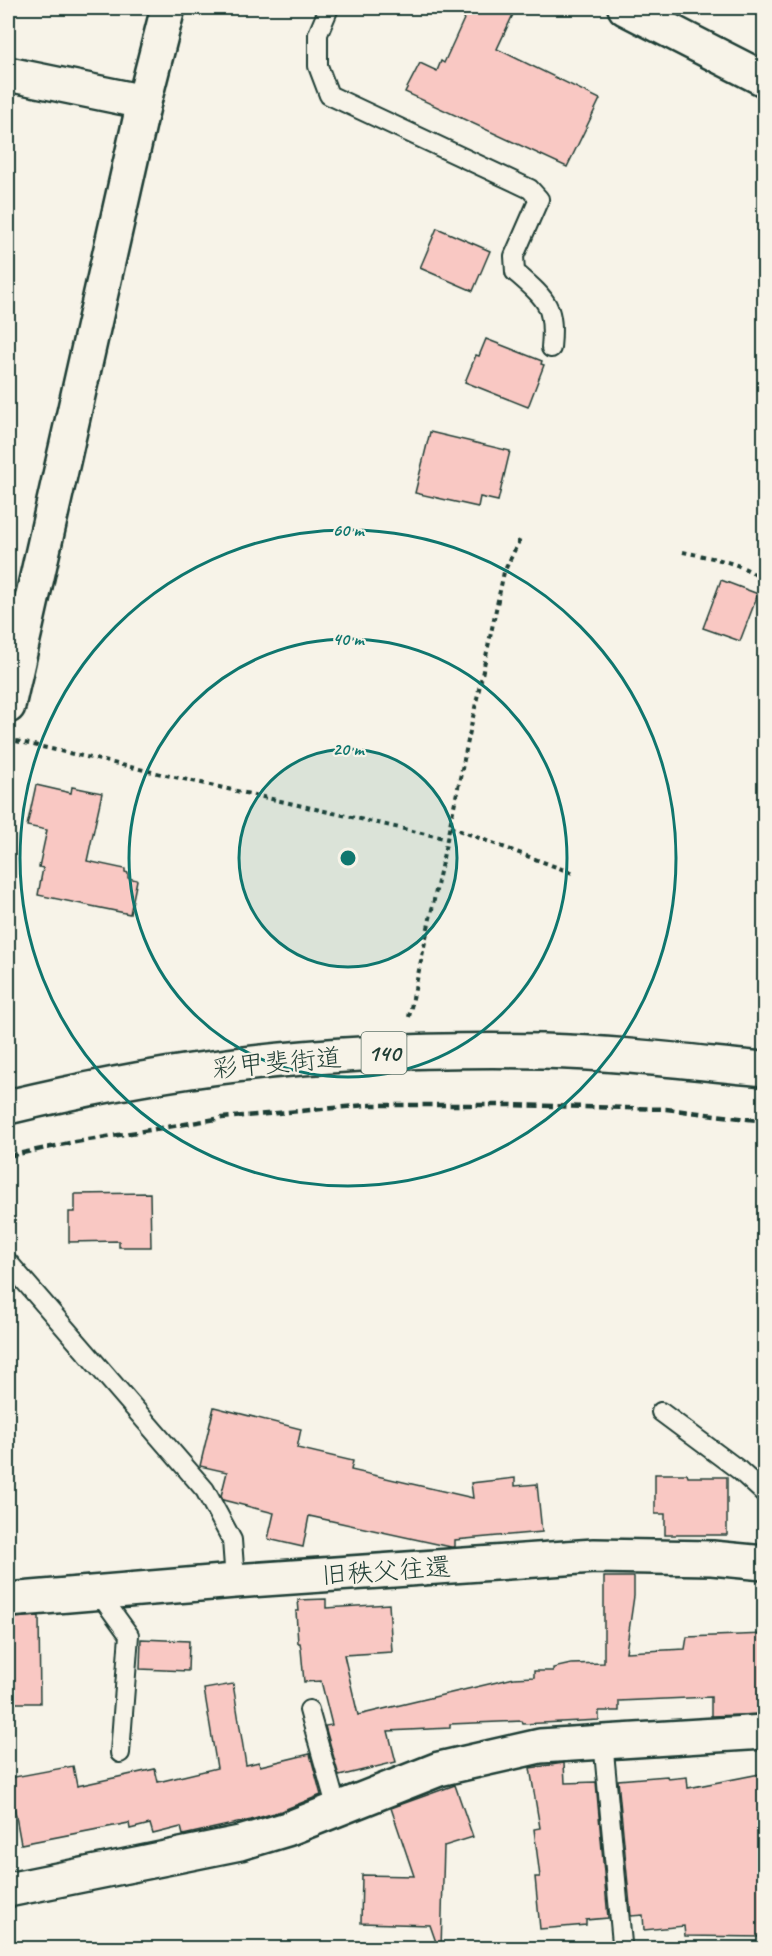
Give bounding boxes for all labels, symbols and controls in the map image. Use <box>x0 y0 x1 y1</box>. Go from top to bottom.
text: 60 m <box>332 519 365 541</box>
text: 40 m <box>333 628 365 650</box>
text: 20 m <box>333 738 365 760</box>
centre of rings <box>338 848 358 868</box>
road number: 140 <box>362 1032 406 1074</box>
street label: 彩甲斐街道 <box>211 1041 343 1085</box>
street label: 旧秩父往還 <box>320 1550 452 1592</box>

